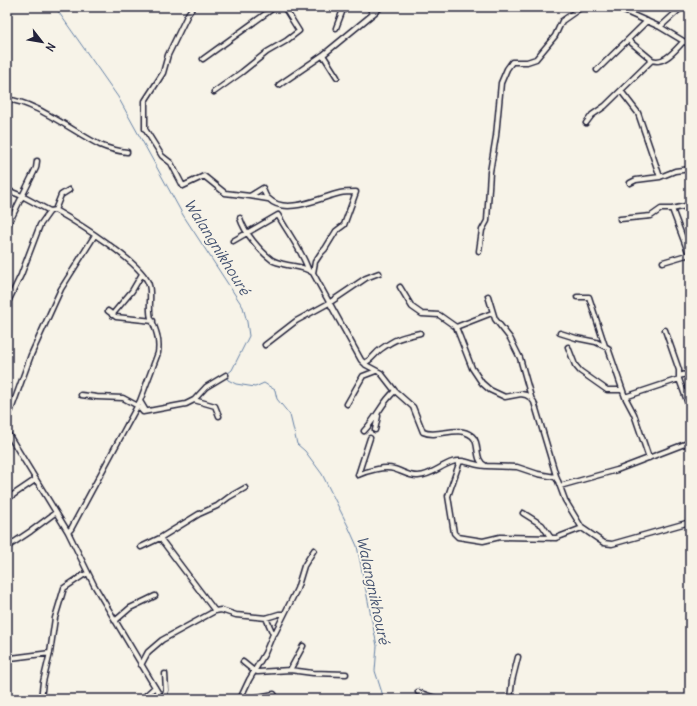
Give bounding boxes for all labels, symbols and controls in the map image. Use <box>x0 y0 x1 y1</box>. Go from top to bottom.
north arrow <box>22 22 62 62</box>
text: N <box>43 40 59 54</box>
water label: Walangnikhouré <box>180 195 255 299</box>
water label: Walangnikhouré <box>353 534 394 647</box>

